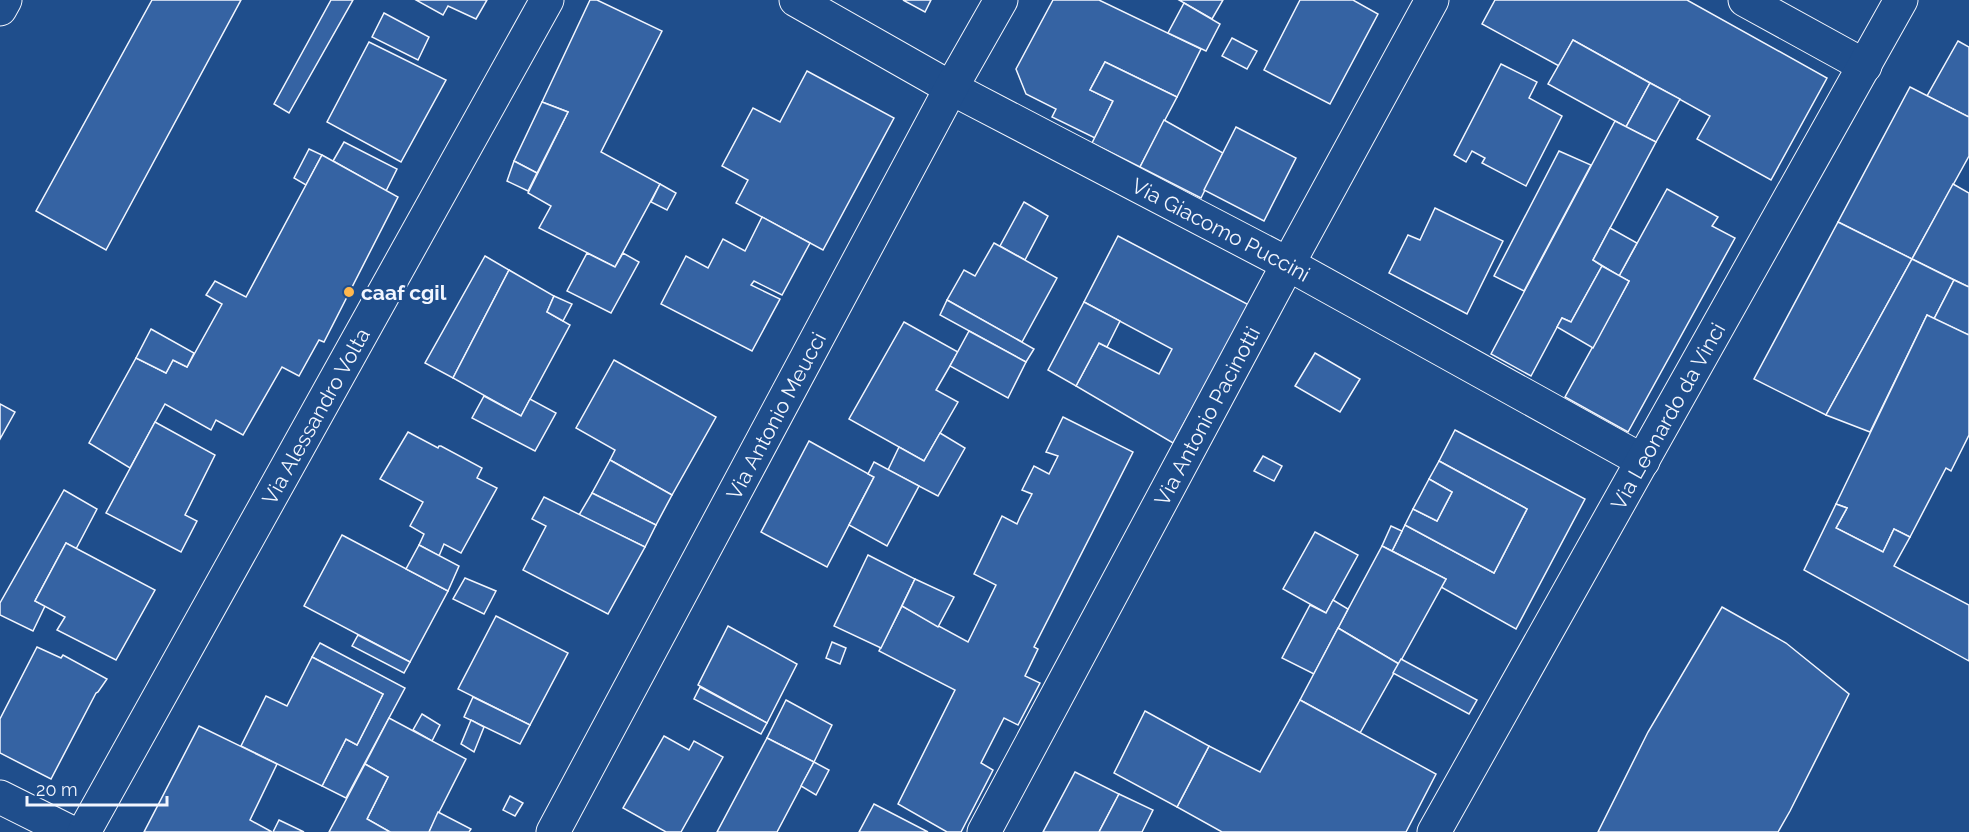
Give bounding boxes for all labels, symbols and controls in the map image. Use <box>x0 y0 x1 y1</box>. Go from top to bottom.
street label: Via Giacomo Puccini <box>1128 172 1315 286</box>
place label: caaf cgil <box>361 280 447 305</box>
marker: caaf cgil <box>342 285 356 299</box>
street label: Via Leonardo da Vinci <box>1605 318 1730 514</box>
street label: Via Antonio Pacinotti <box>1149 322 1265 510</box>
street label: Via Alessandro Volta <box>256 323 375 509</box>
street label: Via Antonio Meucci <box>721 328 831 504</box>
scale bar <box>27 769 166 807</box>
text: 20 m <box>36 779 78 800</box>

